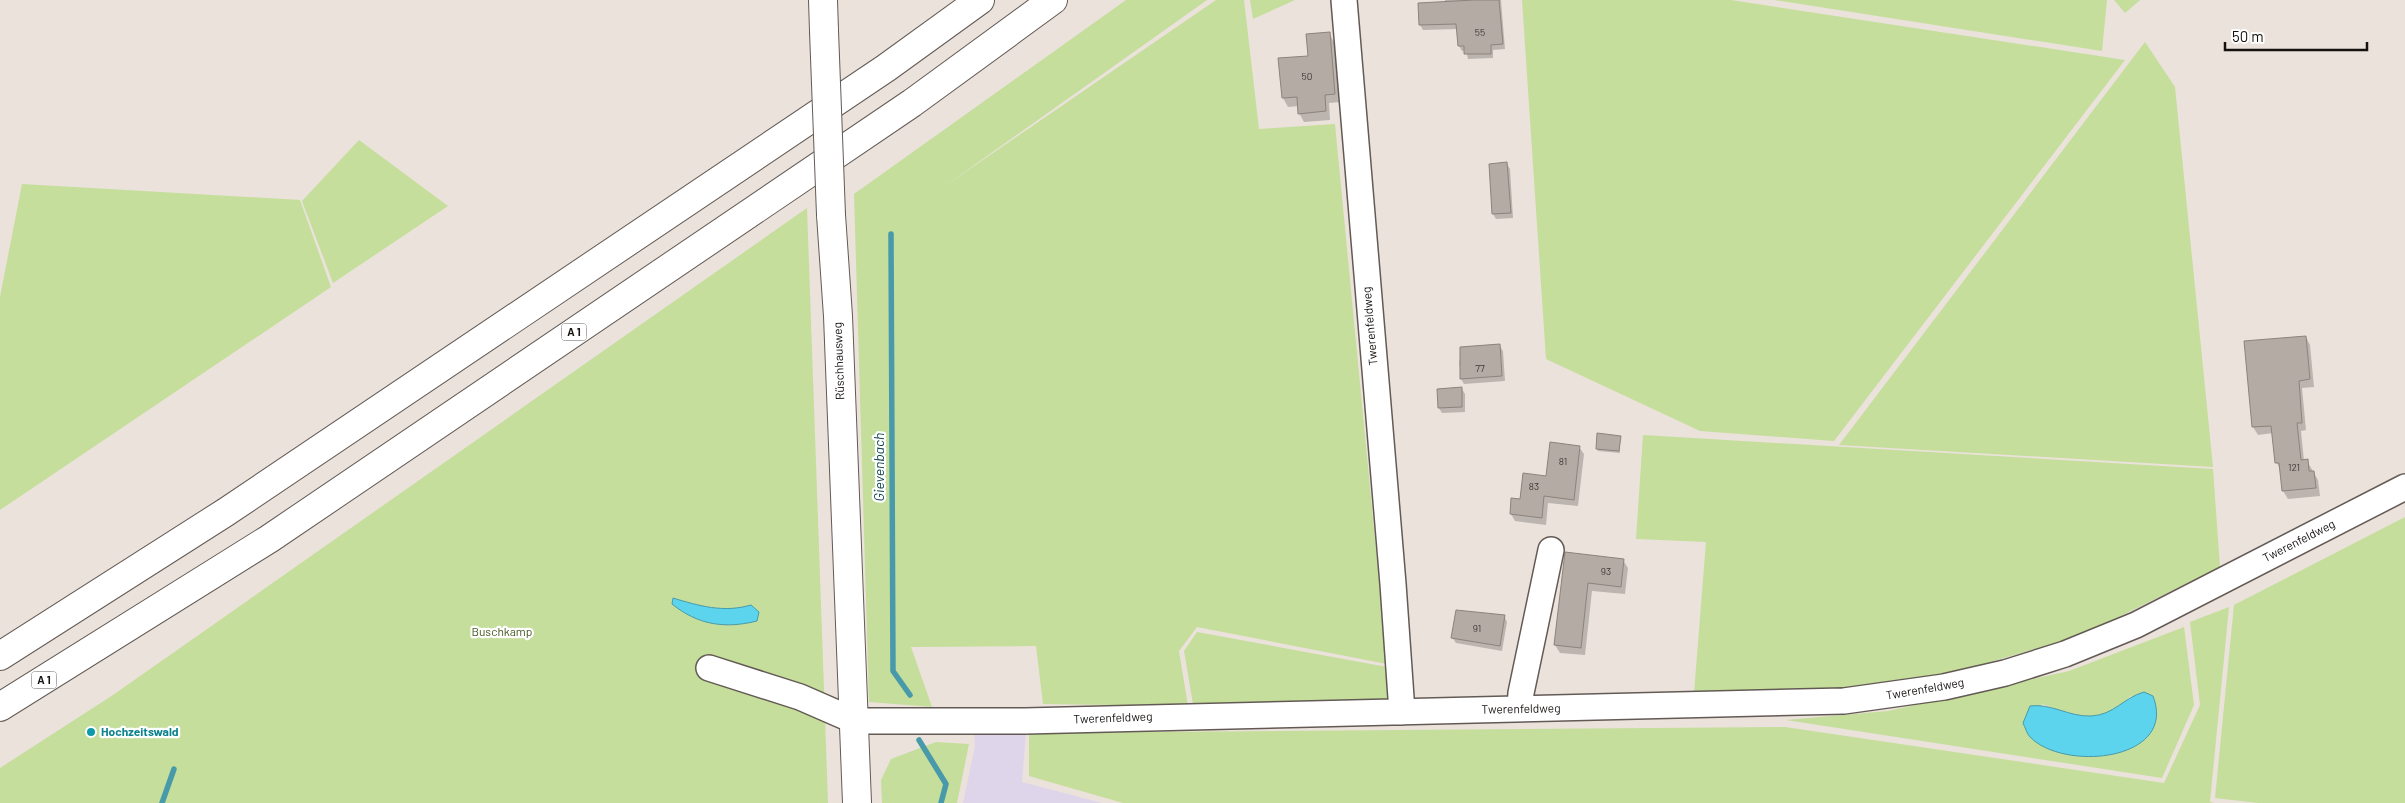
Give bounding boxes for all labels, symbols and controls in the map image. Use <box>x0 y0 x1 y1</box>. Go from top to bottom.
scale bar <box>2225 20 2368 52</box>
house number: 55 <box>1475 26 1485 38</box>
text: 50 m <box>2232 27 2264 45</box>
house number: 50 <box>1302 70 1312 82</box>
street label: Twerenfeldweg <box>1359 286 1379 366</box>
street label: Rüschhausweg <box>830 322 846 400</box>
road number: A 1 <box>562 324 586 341</box>
house number: 77 <box>1475 362 1485 374</box>
water label: Gievenbach <box>870 433 887 501</box>
house number: 81 <box>1559 455 1567 467</box>
house number: 121 <box>2288 461 2300 473</box>
house number: 83 <box>1529 480 1539 492</box>
street label: Twerenfeldweg <box>2260 516 2337 564</box>
house number: 93 <box>1601 565 1611 577</box>
house number: 91 <box>1473 622 1481 634</box>
park label: Buschkamp <box>472 624 532 638</box>
road number: A 1 <box>32 672 56 688</box>
street label: Twerenfeldweg <box>1885 674 1965 702</box>
street label: Twerenfeldweg <box>1481 700 1561 716</box>
street label: Twerenfeldweg <box>1073 709 1153 725</box>
place label: Hochzeitswald <box>101 724 179 738</box>
marker: Hochzeitswald <box>85 726 97 738</box>

